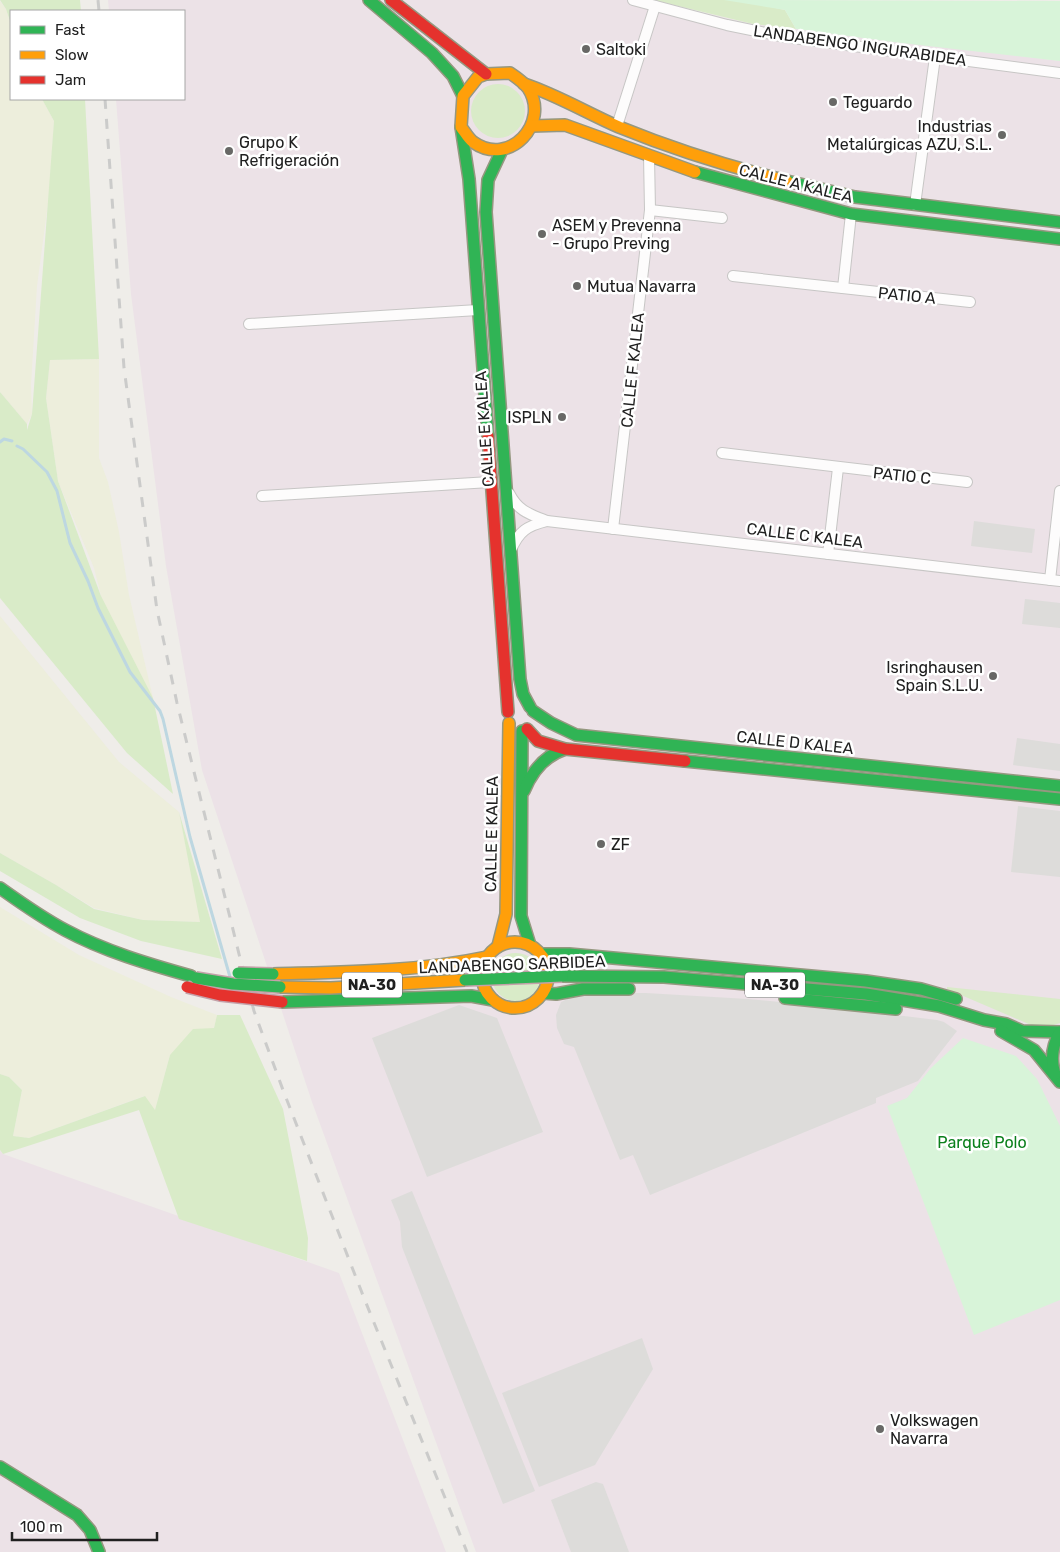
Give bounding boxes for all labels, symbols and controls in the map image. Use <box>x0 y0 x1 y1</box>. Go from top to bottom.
legend <box>10 10 185 100</box>
text: Fast <box>55 21 85 39</box>
street label: LANDABENGO INGURABIDEA <box>752 21 968 70</box>
place label: Saltoki <box>596 40 646 59</box>
marker: Saltoki <box>580 43 592 55</box>
text: Slow <box>55 46 88 64</box>
text: Jam <box>55 71 86 89</box>
place label: Teguardo <box>843 93 912 112</box>
marker: Teguardo <box>827 96 839 108</box>
place label: Industrias Metalúrgicas AZU, S.L. <box>827 117 992 154</box>
marker: Industrias Metalúrgicas AZU, S.L. <box>996 129 1008 141</box>
place label: Grupo K Refrigeración <box>239 133 339 170</box>
marker: Grupo K Refrigeración <box>223 145 235 157</box>
street label: CALLE A KALEA <box>737 160 855 207</box>
place label: ASEM y Prevenna - Grupo Preving <box>552 216 681 253</box>
marker: ASEM y Prevenna - Grupo Preving <box>536 228 548 240</box>
place label: Mutua Navarra <box>587 277 696 296</box>
marker: Mutua Navarra <box>571 280 583 292</box>
street label: PATIO A <box>877 283 937 308</box>
street label: CALLE F KALEA <box>617 311 648 429</box>
street label: CALLE E KALEA <box>471 370 498 488</box>
place label: ISPLN <box>507 408 552 427</box>
marker: ISPLN <box>556 411 568 423</box>
street label: PATIO C <box>872 463 932 488</box>
street label: CALLE C KALEA <box>746 519 865 552</box>
place label: Isringhausen Spain S.L.U. <box>886 658 983 695</box>
marker: Isringhausen Spain S.L.U. <box>987 670 999 682</box>
street label: CALLE D KALEA <box>735 727 855 758</box>
street label: CALLE E KALEA <box>481 775 502 892</box>
place label: ZF <box>611 835 630 854</box>
marker: ZF <box>595 838 607 850</box>
street label: LANDABENGO SARBIDEA <box>418 952 606 977</box>
road number: NA-30 <box>342 972 402 998</box>
road number: NA-30 <box>745 972 805 998</box>
park label: Parque Polo <box>937 1133 1027 1152</box>
place label: Volkswagen Navarra <box>890 1411 978 1448</box>
marker: Volkswagen Navarra <box>874 1423 886 1435</box>
scale bar <box>12 1510 158 1542</box>
text: 100 m <box>20 1518 62 1536</box>

